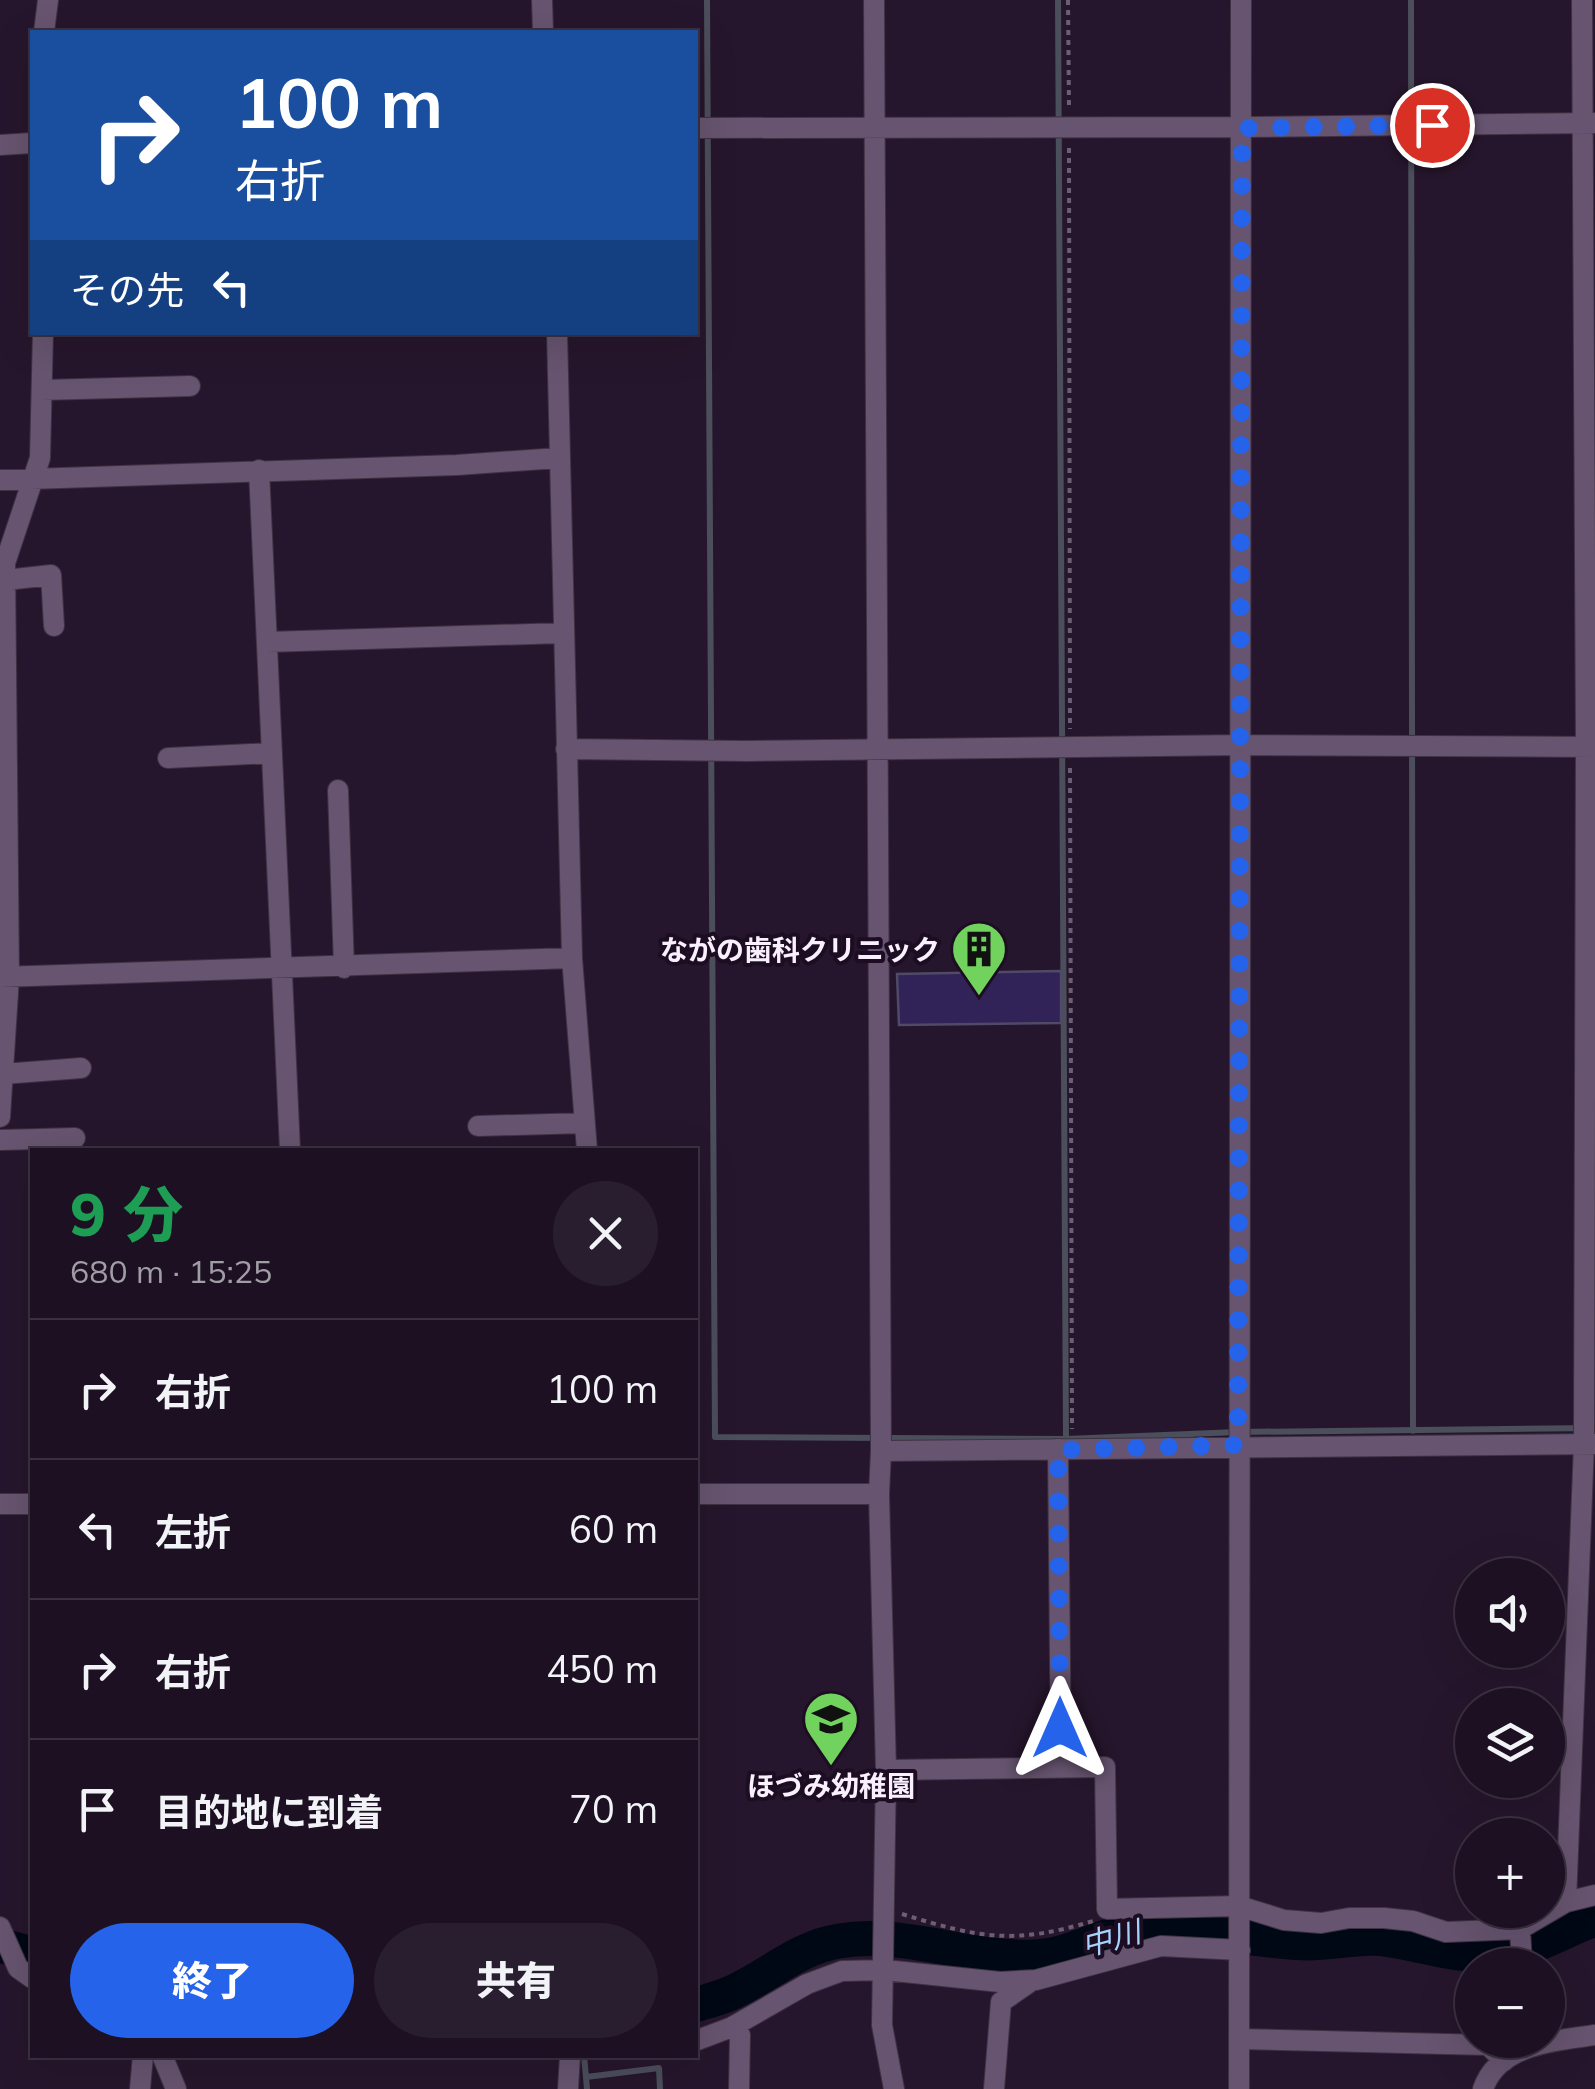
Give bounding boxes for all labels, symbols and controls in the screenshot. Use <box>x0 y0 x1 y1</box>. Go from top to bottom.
text: 100 m <box>235 58 443 146</box>
icon: right <box>70 70 200 200</box>
pin <box>1390 83 1475 168</box>
icon: arrive <box>1405 98 1460 153</box>
text: 右折 <box>235 152 325 208</box>
icon: left <box>204 260 259 315</box>
text: その先 <box>70 266 184 314</box>
building icon: ながの歯科クリニック <box>949 919 1009 998</box>
place label: ながの歯科クリニック <box>660 932 940 967</box>
text: 9 分 <box>70 1176 183 1251</box>
button: close <box>553 1181 658 1286</box>
text: 680 m · 15:25 <box>70 1251 272 1291</box>
icon: right <box>70 1362 125 1417</box>
text: 100 m <box>546 1365 658 1413</box>
text: 右折 <box>155 1368 231 1416</box>
icon: left <box>70 1502 125 1557</box>
text: 60 m <box>569 1505 658 1553</box>
text: 左折 <box>155 1508 231 1556</box>
map controls <box>1455 1558 1565 2058</box>
button: sound <box>1455 1558 1565 1668</box>
icon: right <box>70 1642 125 1697</box>
text: 450 m <box>546 1645 658 1693</box>
text: 右折 <box>155 1648 231 1696</box>
position arrow <box>1008 1676 1112 1780</box>
button: layers <box>1455 1688 1565 1798</box>
school or university icon: ほづみ幼稚園 <box>801 1689 861 1768</box>
place label: ほづみ幼稚園 <box>747 1768 915 1803</box>
icon: arrive <box>70 1782 125 1837</box>
text: 70 m <box>569 1785 658 1833</box>
text: 目的地に到着 <box>155 1788 383 1836</box>
button: + <box>1455 1818 1565 1928</box>
water label: 中川 <box>1077 1911 1148 1964</box>
button: 終了 <box>70 1923 354 2038</box>
button: 共有 <box>374 1923 658 2038</box>
button: − <box>1455 1948 1565 2058</box>

